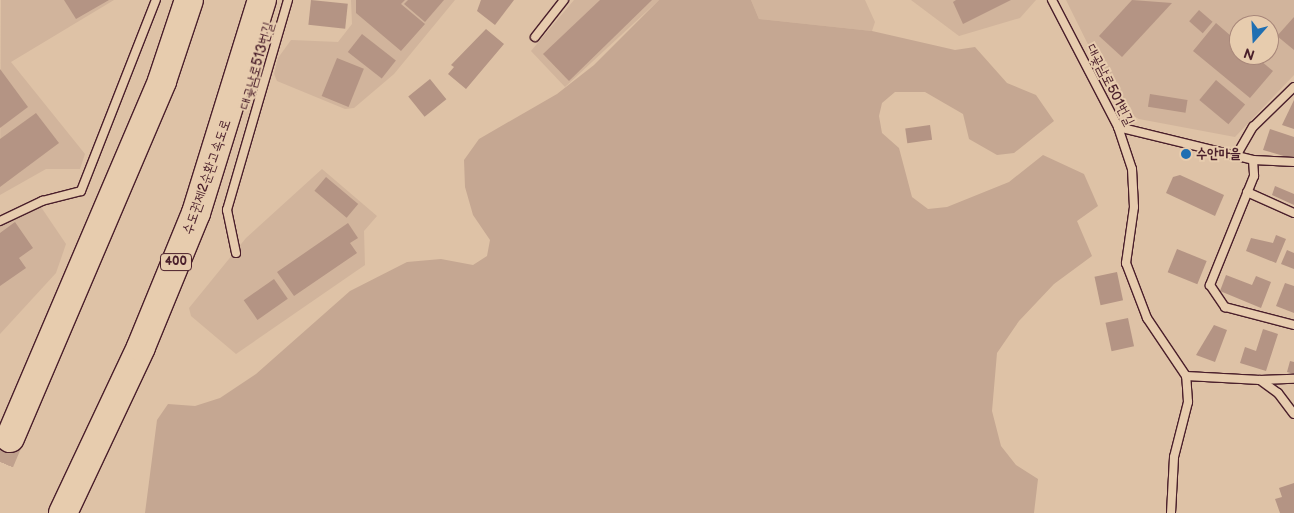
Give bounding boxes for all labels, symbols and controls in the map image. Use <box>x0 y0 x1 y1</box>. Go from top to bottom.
north arrow <box>1229 15 1279 65</box>
street label: 대곶남로513번길 <box>237 21 277 111</box>
street label: 대곶남로501번길 <box>1082 41 1138 129</box>
text: N <box>1242 44 1257 63</box>
street label: 수도권제2순환고속도로 <box>179 117 235 237</box>
place label: 수안마을 <box>1196 146 1241 162</box>
marker: 수안마을 <box>1180 148 1192 160</box>
road number: 400 <box>160 252 192 272</box>

